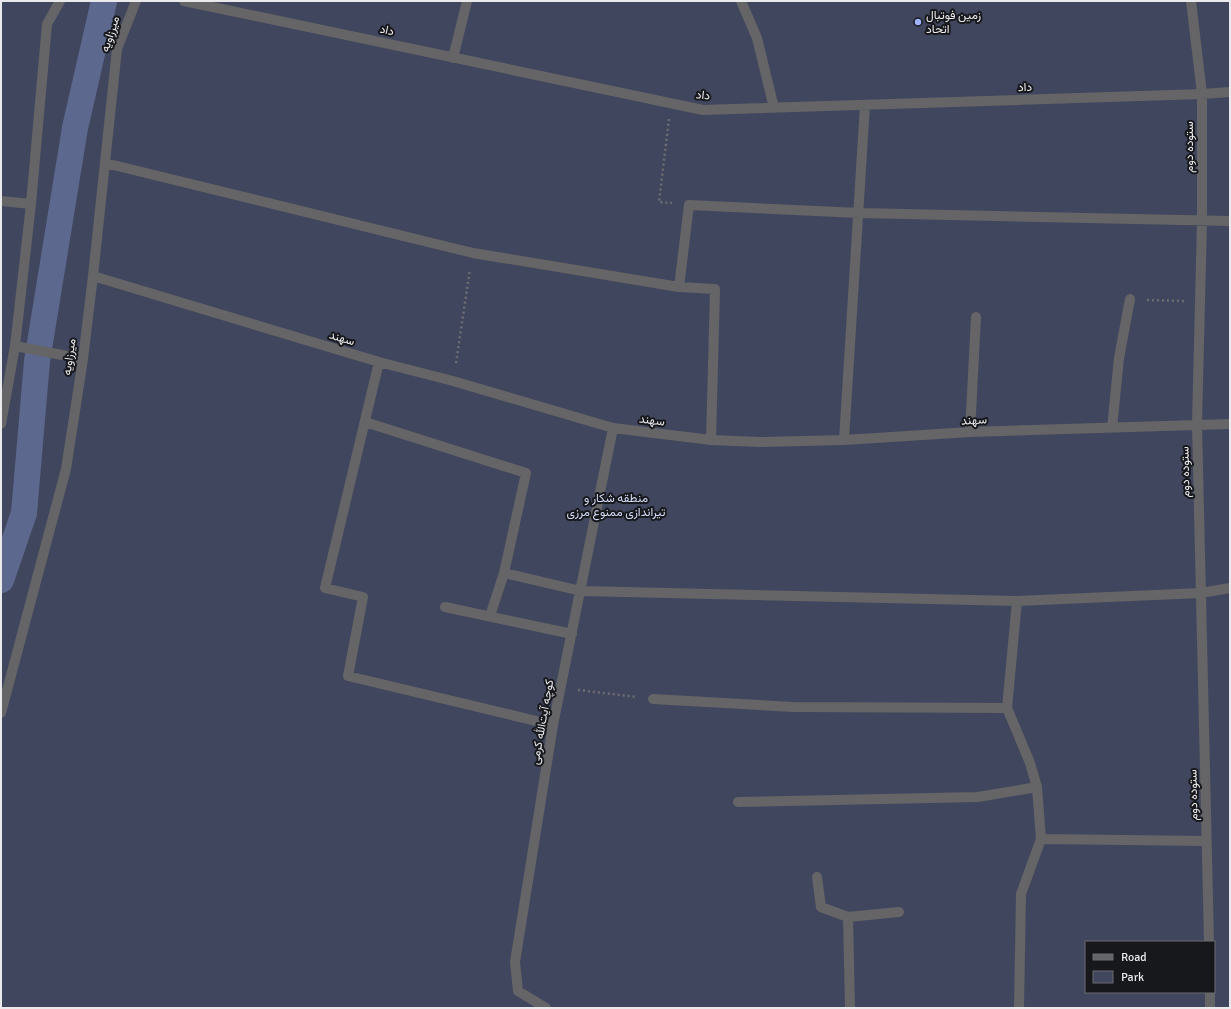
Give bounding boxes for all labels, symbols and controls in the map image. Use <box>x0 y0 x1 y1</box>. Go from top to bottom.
place label: زمین فوتبال اتحاد <box>926 8 981 37</box>
street label: میرزاویه <box>98 14 123 54</box>
marker: زمین فوتبال اتحاد <box>913 17 923 27</box>
street label: داد <box>378 22 396 39</box>
street label: داد <box>1018 80 1033 95</box>
street label: داد <box>695 87 711 104</box>
street label: ستوده دوم <box>1182 121 1197 173</box>
street label: سهند <box>327 328 356 349</box>
street label: میرزاویه <box>59 338 79 376</box>
street label: سهند <box>638 411 666 430</box>
street label: سهند <box>961 412 987 429</box>
street label: ستوده دوم <box>1178 446 1193 498</box>
park label: منطقه شکار و تیراندازی ممنوع مرزی <box>567 491 666 521</box>
street label: کوچه آیت‌الله کرمی <box>528 678 557 766</box>
street label: ستوده دوم <box>1186 769 1201 821</box>
legend <box>1085 941 1215 993</box>
text: Road <box>1121 950 1147 965</box>
text: Park <box>1121 970 1144 985</box>

